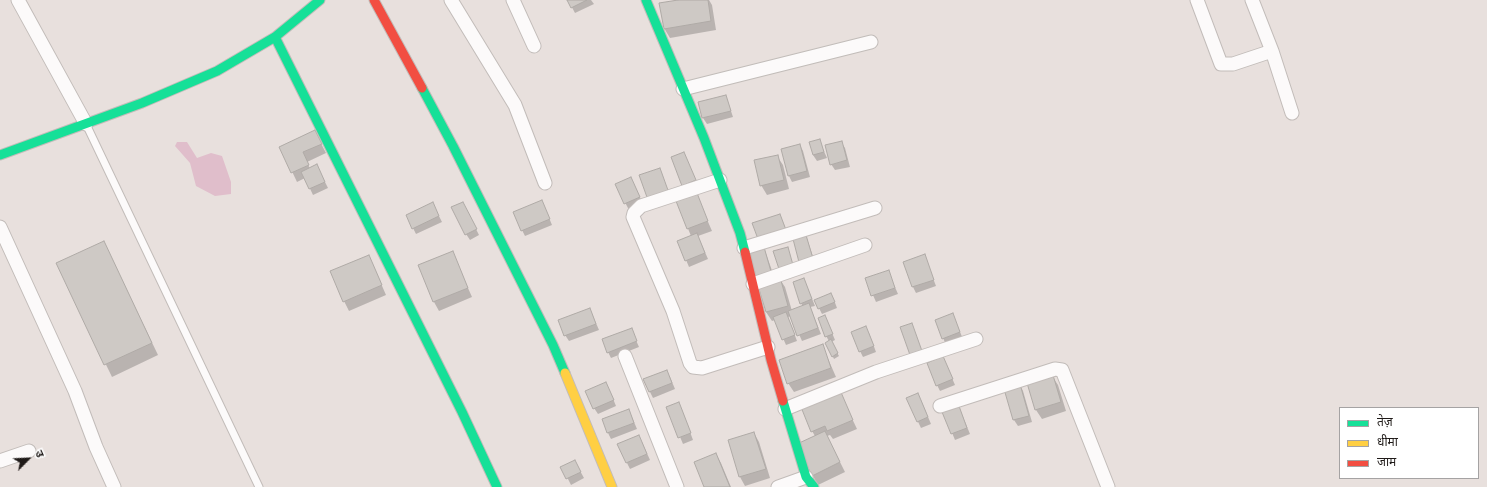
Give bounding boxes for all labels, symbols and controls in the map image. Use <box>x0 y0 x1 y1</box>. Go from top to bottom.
legend <box>1339 407 1479 479</box>
text: तेज़ <box>1377 415 1393 431</box>
text: धीमा <box>1377 435 1398 451</box>
north arrow <box>8 439 48 479</box>
text: उ <box>31 448 47 460</box>
text: जाम <box>1377 455 1396 471</box>

